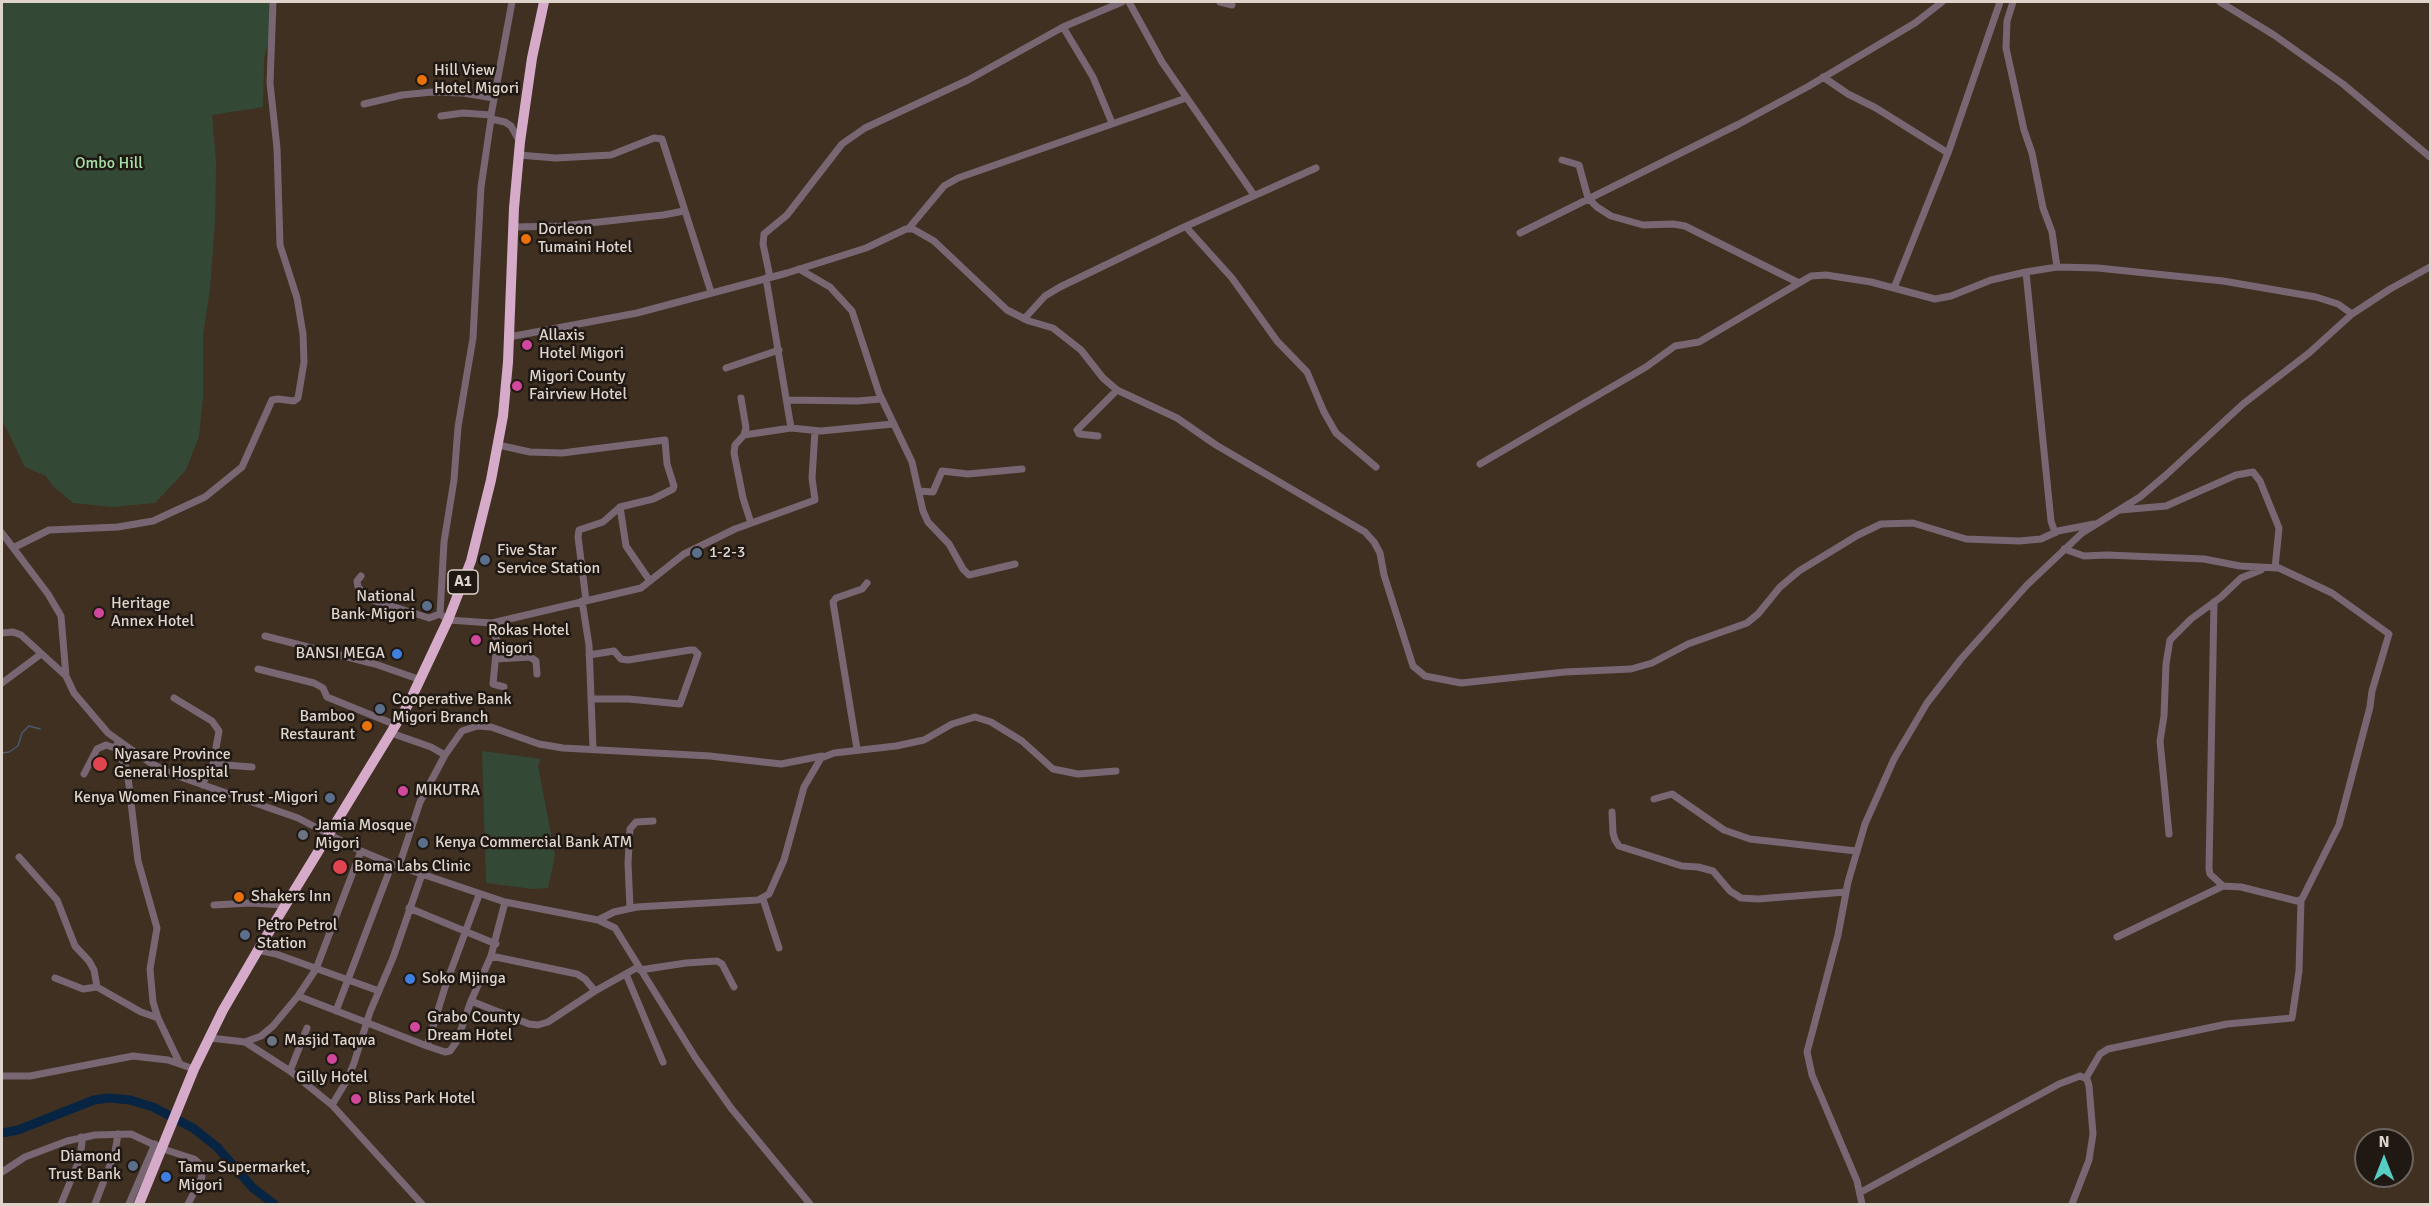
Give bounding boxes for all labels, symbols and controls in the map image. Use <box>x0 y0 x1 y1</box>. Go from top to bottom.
place label: Hill View Hotel Migori <box>434 61 519 99</box>
marker: Hill View Hotel Migori <box>415 73 429 87</box>
park label: Ombo Hill <box>75 154 143 174</box>
place label: Dorleon Tumaini Hotel <box>538 220 632 258</box>
marker: Dorleon Tumaini Hotel <box>519 232 533 246</box>
place label: Allaxis Hotel Migori <box>539 326 624 364</box>
marker: Allaxis Hotel Migori <box>520 338 534 352</box>
place label: Migori County Fairview Hotel <box>529 367 627 405</box>
marker: Migori County Fairview Hotel <box>510 379 524 393</box>
place label: Five Star Service Station <box>497 541 600 579</box>
place label: 1-2-3 <box>709 543 745 563</box>
marker: 1-2-3 <box>690 546 704 560</box>
marker: Five Star Service Station <box>478 553 492 567</box>
road number: A1 <box>448 570 478 594</box>
place label: National Bank-Migori <box>331 587 415 625</box>
place label: Heritage Annex Hotel <box>111 594 194 632</box>
marker: National Bank-Migori <box>420 599 434 613</box>
marker: Heritage Annex Hotel <box>92 606 106 620</box>
place label: Rokas Hotel Migori <box>488 621 569 659</box>
marker: Rokas Hotel Migori <box>469 633 483 647</box>
place label: BANSI MEGA <box>296 644 385 664</box>
marker: BANSI MEGA <box>390 647 404 661</box>
place label: Cooperative Bank Migori Branch <box>392 690 511 728</box>
marker: Cooperative Bank Migori Branch <box>373 702 387 716</box>
place label: Bamboo Restaurant <box>280 707 355 745</box>
marker: Bamboo Restaurant <box>360 719 374 733</box>
place label: Nyasare Province General Hospital <box>114 745 231 783</box>
marker: Nyasare Province General Hospital <box>91 755 109 773</box>
place label: MIKUTRA <box>415 781 480 801</box>
marker: MIKUTRA <box>396 784 410 798</box>
place label: Kenya Women Finance Trust -Migori <box>74 788 318 808</box>
marker: Kenya Women Finance Trust -Migori <box>323 791 337 805</box>
place label: Jamia Mosque Migori <box>315 816 412 854</box>
marker: Jamia Mosque Migori <box>296 828 310 842</box>
place label: Kenya Commercial Bank ATM <box>435 833 632 853</box>
marker: Kenya Commercial Bank ATM <box>416 836 430 850</box>
place label: Boma Labs Clinic <box>354 857 471 877</box>
marker: Boma Labs Clinic <box>331 858 349 876</box>
place label: Shakers Inn <box>251 887 331 907</box>
marker: Shakers Inn <box>232 890 246 904</box>
place label: Petro Petrol Station <box>257 916 338 954</box>
marker: Petro Petrol Station <box>238 928 252 942</box>
place label: Soko Mjinga <box>422 969 506 989</box>
marker: Soko Mjinga <box>403 972 417 986</box>
place label: Grabo County Dream Hotel <box>427 1008 520 1046</box>
marker: Grabo County Dream Hotel <box>408 1020 422 1034</box>
place label: Masjid Taqwa <box>284 1031 376 1051</box>
marker: Masjid Taqwa <box>265 1034 279 1048</box>
marker: Gilly Hotel <box>325 1052 339 1066</box>
place label: Gilly Hotel <box>296 1068 368 1088</box>
place label: Bliss Park Hotel <box>368 1089 476 1109</box>
marker: Bliss Park Hotel <box>349 1092 363 1106</box>
north arrow <box>2354 1128 2414 1188</box>
text: N <box>2378 1132 2390 1152</box>
place label: Diamond Trust Bank <box>49 1147 121 1185</box>
place label: Tamu Supermarket, Migori <box>178 1158 310 1196</box>
marker: Diamond Trust Bank <box>126 1159 140 1173</box>
marker: Tamu Supermarket, Migori <box>159 1170 173 1184</box>

